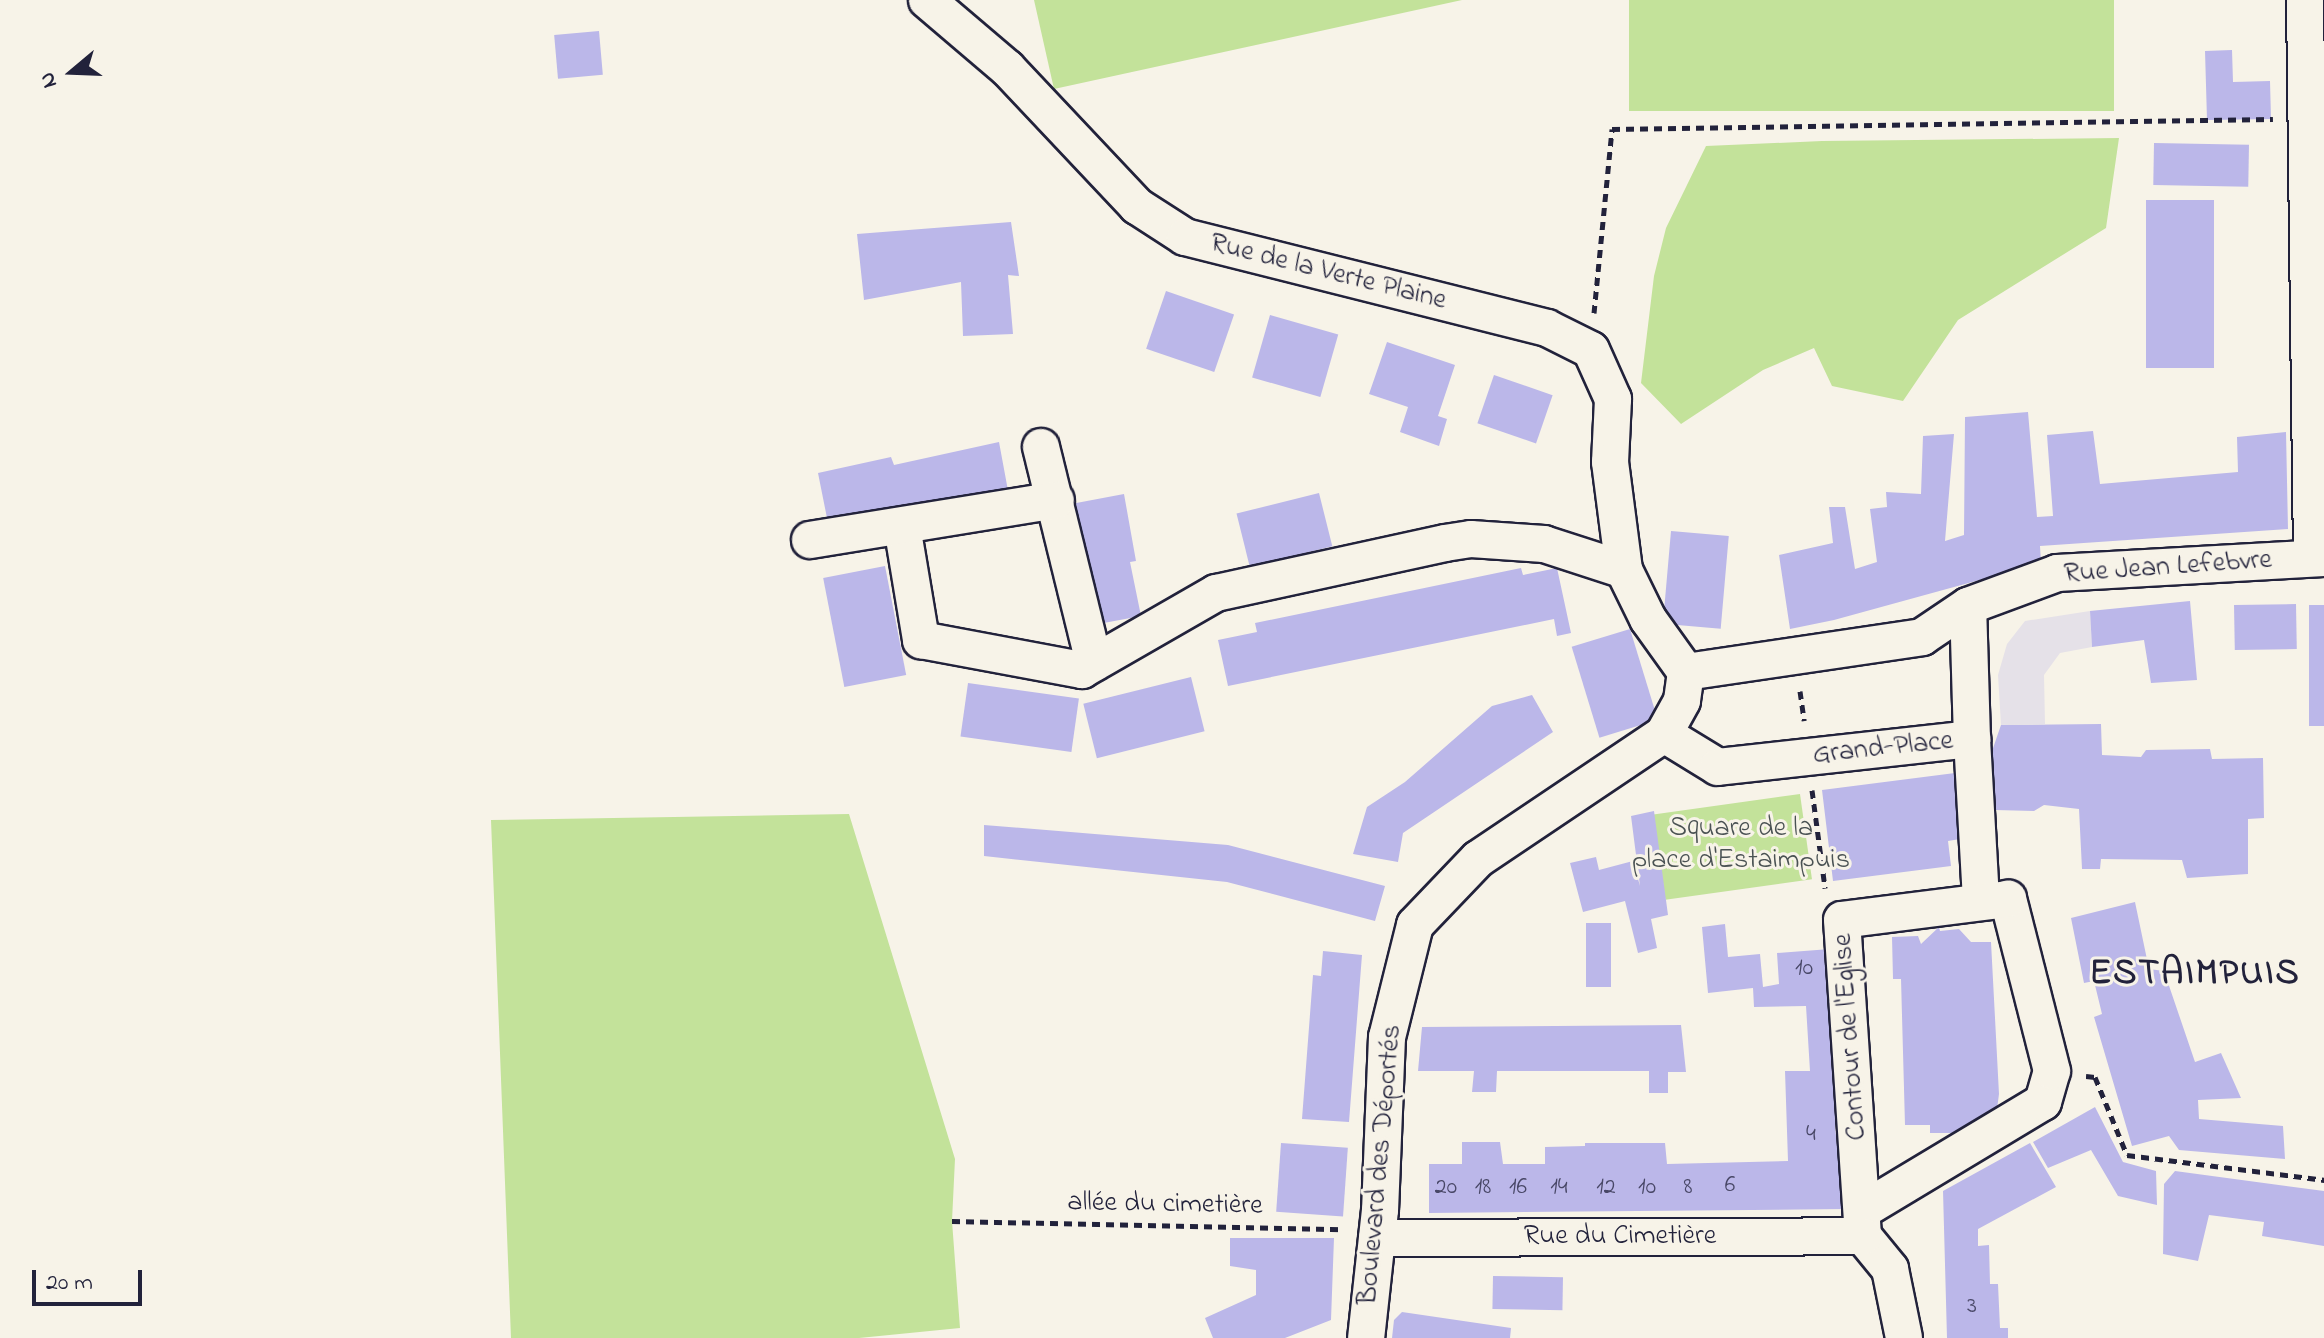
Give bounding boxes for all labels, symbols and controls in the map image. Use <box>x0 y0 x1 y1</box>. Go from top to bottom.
north arrow <box>32 32 112 112</box>
text: N <box>32 68 67 92</box>
street label: Rue de la Verte Plaine <box>1206 227 1450 319</box>
street label: Rue Jean Lefebvre <box>2063 544 2273 592</box>
street label: Grand-Place <box>1811 725 1955 773</box>
park label: Square de la place d'Estaimpuis <box>1632 812 1850 878</box>
street label: Contour de l'Eglise <box>1827 932 1875 1142</box>
district label: ESTAIMPUIS <box>2089 953 2301 997</box>
house number: 10 <box>1795 955 1813 983</box>
street label: Boulevard des Déportés <box>1352 1023 1410 1307</box>
house number: 4 <box>1806 1121 1816 1149</box>
house number: 6 <box>1725 1172 1735 1200</box>
house number: 20 <box>1435 1174 1457 1202</box>
house number: 18 <box>1475 1174 1491 1202</box>
house number: 16 <box>1509 1174 1527 1202</box>
house number: 14 <box>1550 1174 1568 1202</box>
house number: 12 <box>1596 1174 1616 1202</box>
house number: 10 <box>1638 1174 1656 1202</box>
house number: 8 <box>1684 1174 1692 1202</box>
street label: allée du cimetière <box>1067 1186 1263 1224</box>
street label: Rue du Cimetière <box>1524 1220 1716 1254</box>
scale bar <box>36 1254 146 1304</box>
text: 20 m <box>46 1266 93 1301</box>
house number: 3 <box>1967 1293 1977 1321</box>

